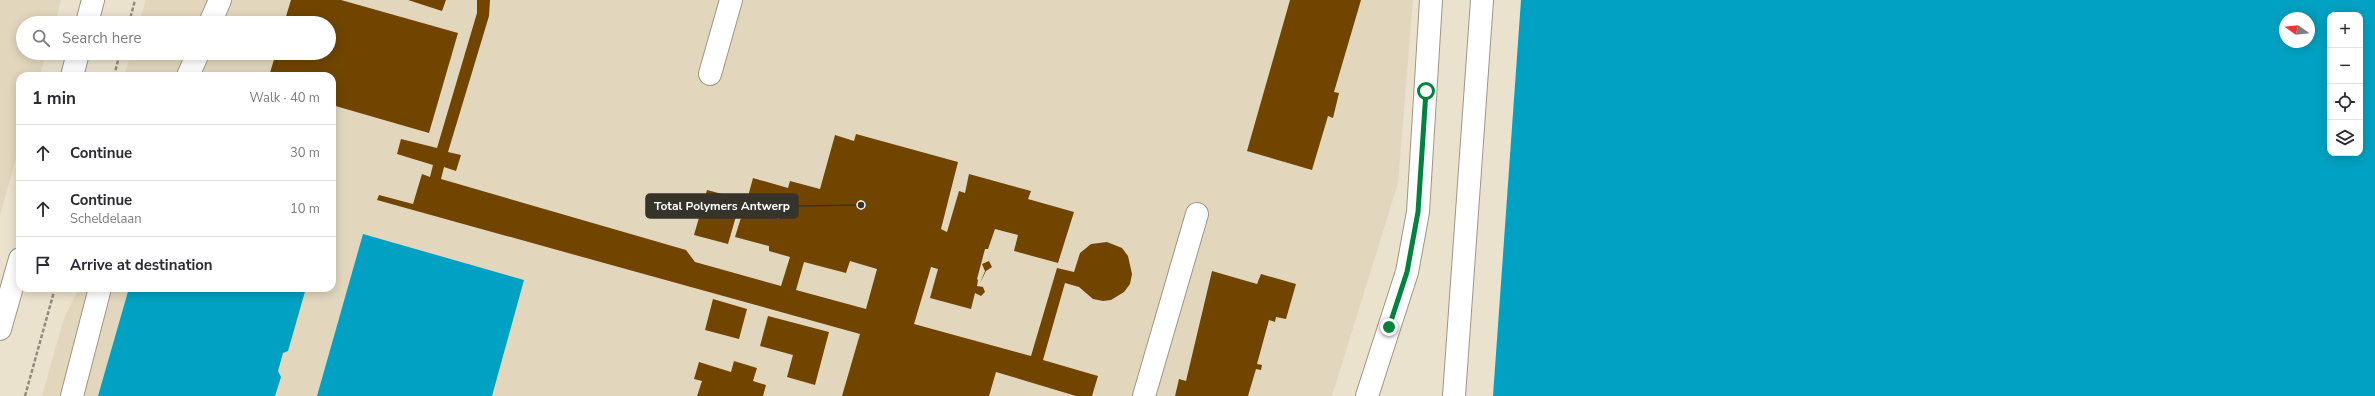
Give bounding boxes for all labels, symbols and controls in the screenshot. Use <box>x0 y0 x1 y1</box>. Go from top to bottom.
north arrow <box>2279 12 2315 48</box>
map controls <box>2327 12 2363 156</box>
button: + <box>2327 12 2363 48</box>
search box <box>16 16 336 60</box>
icon: search <box>30 27 52 49</box>
text: Search here <box>62 28 142 48</box>
button: − <box>2327 48 2363 84</box>
route start <box>1417 82 1435 100</box>
button: locate <box>2327 84 2363 120</box>
text: 1 min <box>32 87 76 110</box>
text: Walk · 40 m <box>249 89 320 107</box>
button: layers <box>2327 120 2363 156</box>
icon: ahead <box>32 142 54 164</box>
text: Continue <box>70 143 132 163</box>
text: 30 m <box>290 144 320 162</box>
text: Continue <box>70 190 132 210</box>
callout: Total Polymers Antwerp <box>646 194 798 218</box>
icon: ahead <box>32 198 54 220</box>
text: Total Polymers Antwerp <box>654 198 790 214</box>
text: 10 m <box>290 200 320 218</box>
text: Scheldelaan <box>70 210 142 228</box>
icon: arrive <box>32 254 54 276</box>
text: Arrive at destination <box>70 255 213 275</box>
route end <box>1380 318 1398 336</box>

